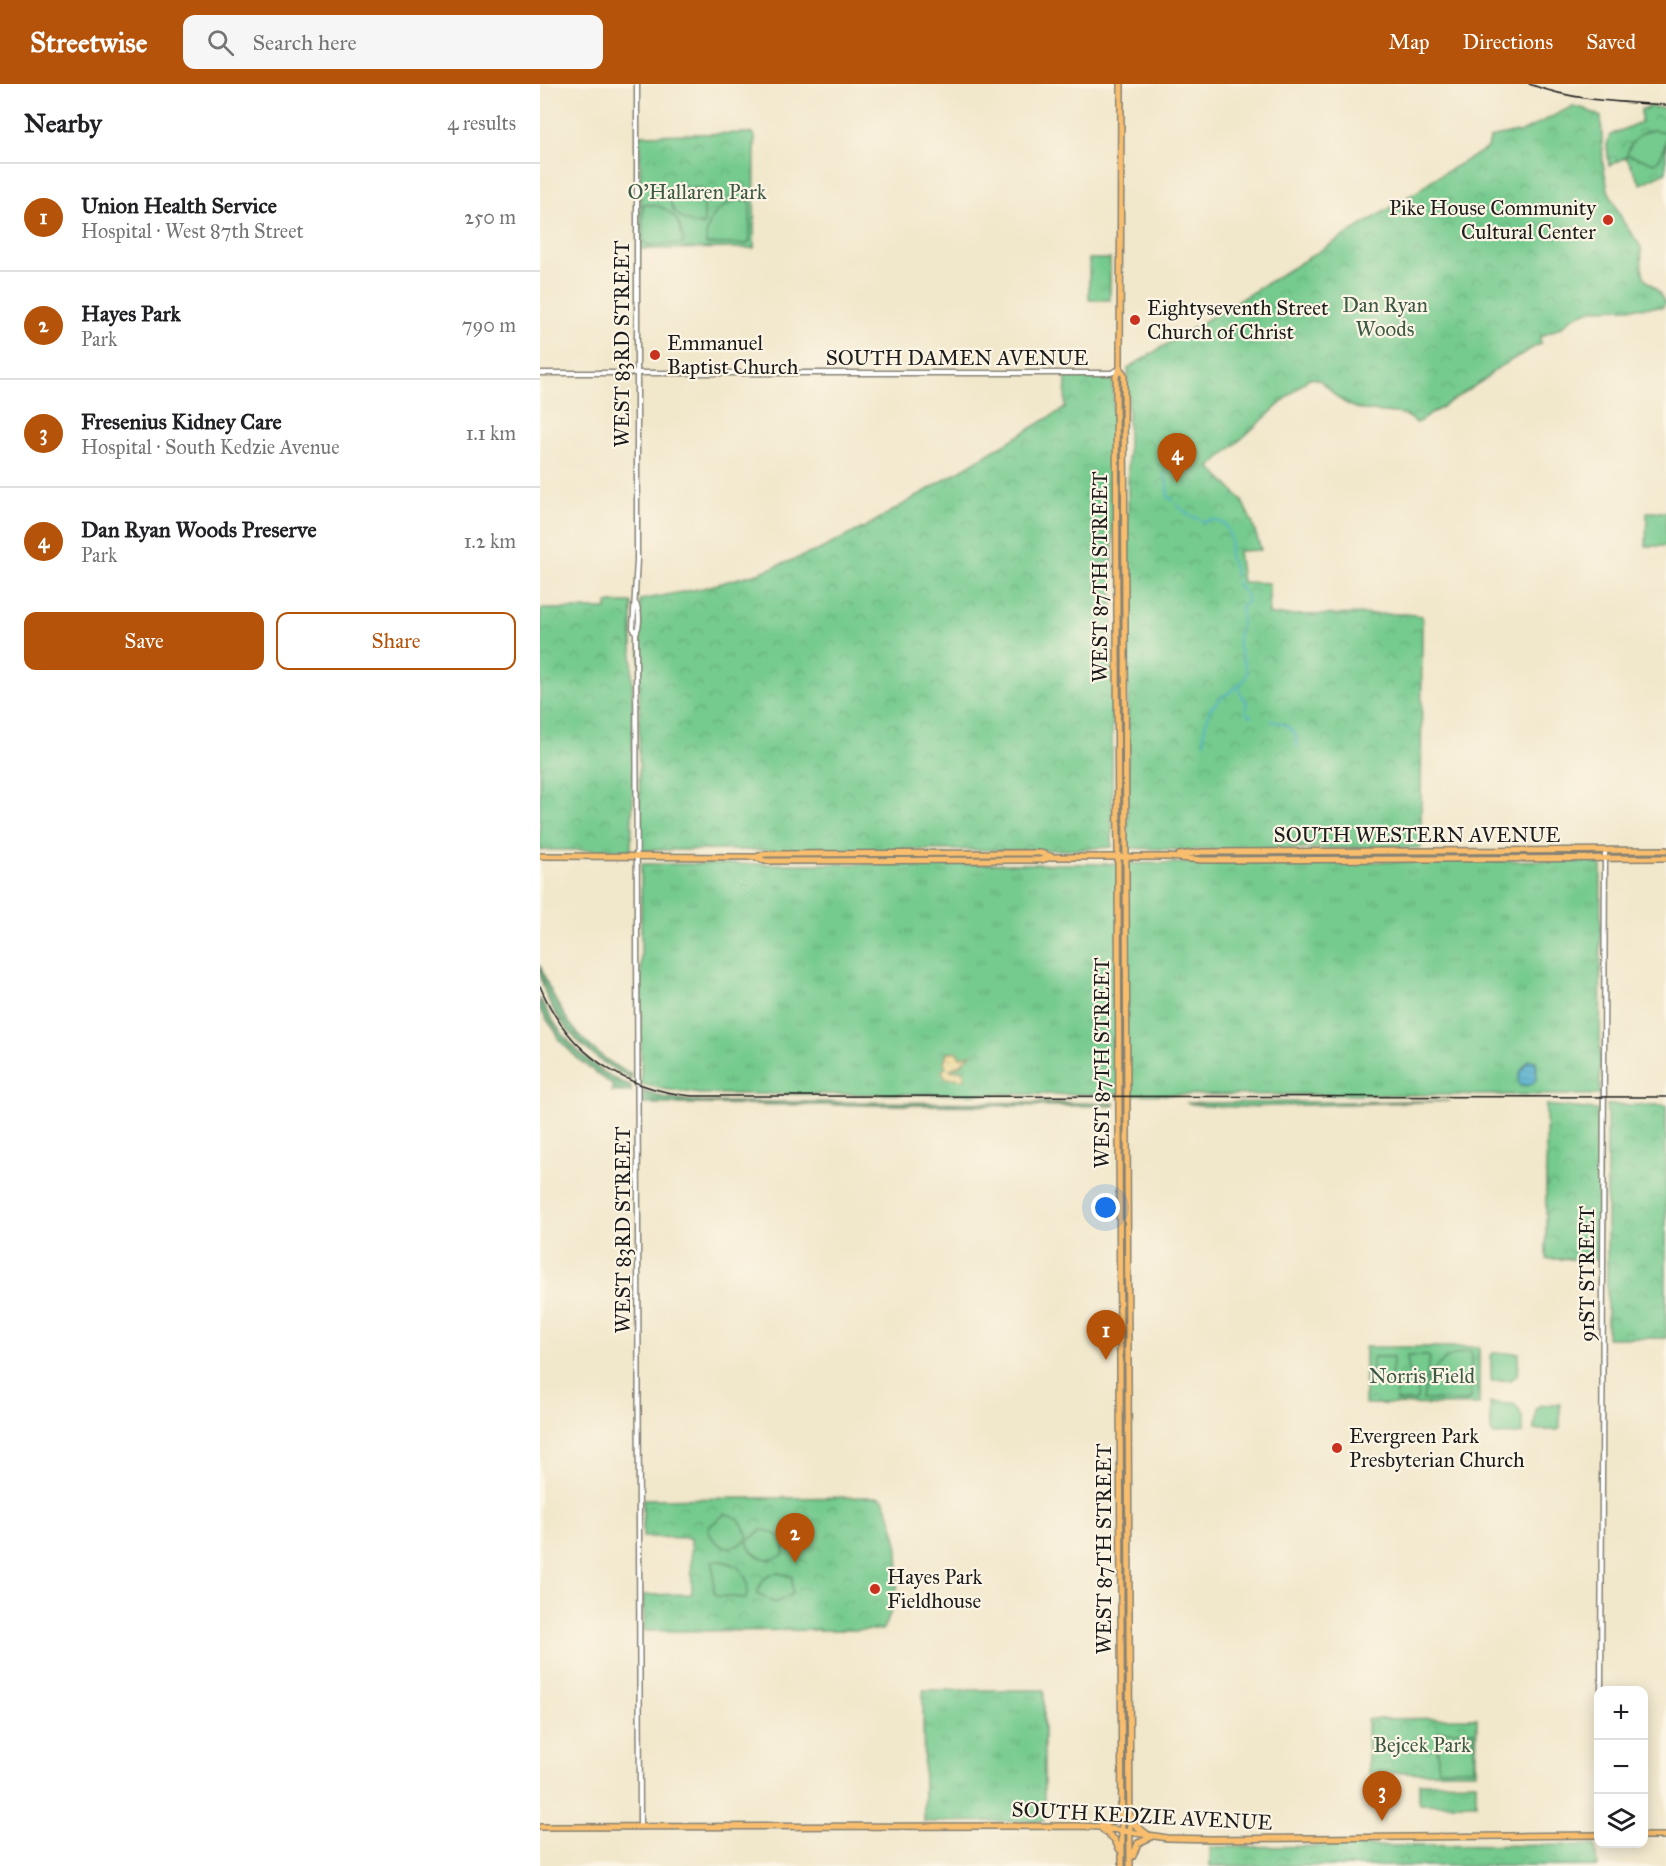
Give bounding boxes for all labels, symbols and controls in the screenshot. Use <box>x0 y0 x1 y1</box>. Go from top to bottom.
search box <box>183 15 603 69</box>
text: Streetwise <box>30 25 147 60</box>
icon: search <box>204 26 237 59</box>
text: Search here <box>252 29 357 56</box>
text: Map <box>1389 29 1430 55</box>
text: Directions <box>1463 29 1553 55</box>
text: Saved <box>1586 29 1636 55</box>
text: Nearby <box>24 107 102 139</box>
text: 4 results <box>447 111 516 135</box>
park label: O'Hallaren Park <box>628 179 767 205</box>
text: Union Health Service <box>81 192 277 219</box>
place label: Pike House Community Cultural Center <box>1389 195 1597 245</box>
text: 1 <box>40 205 47 229</box>
text: 250 m <box>464 205 516 229</box>
marker: Pike House Community Cultural Center <box>1601 213 1615 227</box>
text: Hospital · West 87th Street <box>81 219 304 243</box>
street label: WEST 83RD STREET <box>609 240 635 448</box>
park label: Dan Ryan Woods <box>1342 292 1428 342</box>
place label: Eightyseventh Street Church of Christ <box>1147 295 1329 345</box>
text: Hayes Park <box>81 300 181 327</box>
text: 2 <box>39 313 48 337</box>
text: 790 m <box>462 313 516 337</box>
marker: Eightyseventh Street Church of Christ <box>1128 313 1142 327</box>
text: Park <box>81 327 117 351</box>
place label: Emmanuel Baptist Church <box>667 330 799 380</box>
street label: SOUTH DAMEN AVENUE <box>826 345 1088 371</box>
marker: Emmanuel Baptist Church <box>648 348 662 362</box>
text: Fresenius Kidney Care <box>81 408 282 435</box>
text: 3 <box>40 421 48 445</box>
text: 1.1 km <box>466 421 516 445</box>
pin: 4 <box>1158 434 1196 483</box>
text: Hospital · South Kedzie Avenue <box>81 435 340 459</box>
street label: WEST 87TH STREET <box>1087 471 1113 683</box>
text: Dan Ryan Woods Preserve <box>81 516 317 543</box>
text: 4 <box>38 529 49 553</box>
text: 1.2 km <box>464 529 516 553</box>
text: Park <box>81 543 117 567</box>
button: Save <box>24 612 264 670</box>
button: Share <box>276 612 516 670</box>
street label: SOUTH WESTERN AVENUE <box>1274 822 1560 848</box>
street label: WEST 87TH STREET <box>1089 957 1115 1169</box>
street label: WEST 83RD STREET <box>610 1126 636 1334</box>
your location <box>1091 1193 1120 1222</box>
street label: 91ST STREET <box>1574 1206 1600 1342</box>
pin: 1 <box>1086 1310 1126 1360</box>
park label: Norris Field <box>1369 1363 1476 1389</box>
place label: Evergreen Park Presbyterian Church <box>1349 1423 1525 1473</box>
marker: Evergreen Park Presbyterian Church <box>1330 1441 1344 1455</box>
street label: WEST 87TH STREET <box>1091 1443 1117 1655</box>
pin: 2 <box>776 1514 814 1563</box>
place label: Hayes Park Fieldhouse <box>887 1564 983 1614</box>
marker: Hayes Park Fieldhouse <box>868 1582 882 1596</box>
map controls <box>1594 1686 1648 1848</box>
button: + <box>1594 1686 1648 1740</box>
park label: Bejcek Park <box>1373 1732 1471 1758</box>
button: − <box>1594 1740 1648 1794</box>
pin: 3 <box>1362 1772 1402 1821</box>
button: layers <box>1594 1794 1648 1848</box>
street label: SOUTH KEDZIE AVENUE <box>1011 1796 1273 1836</box>

